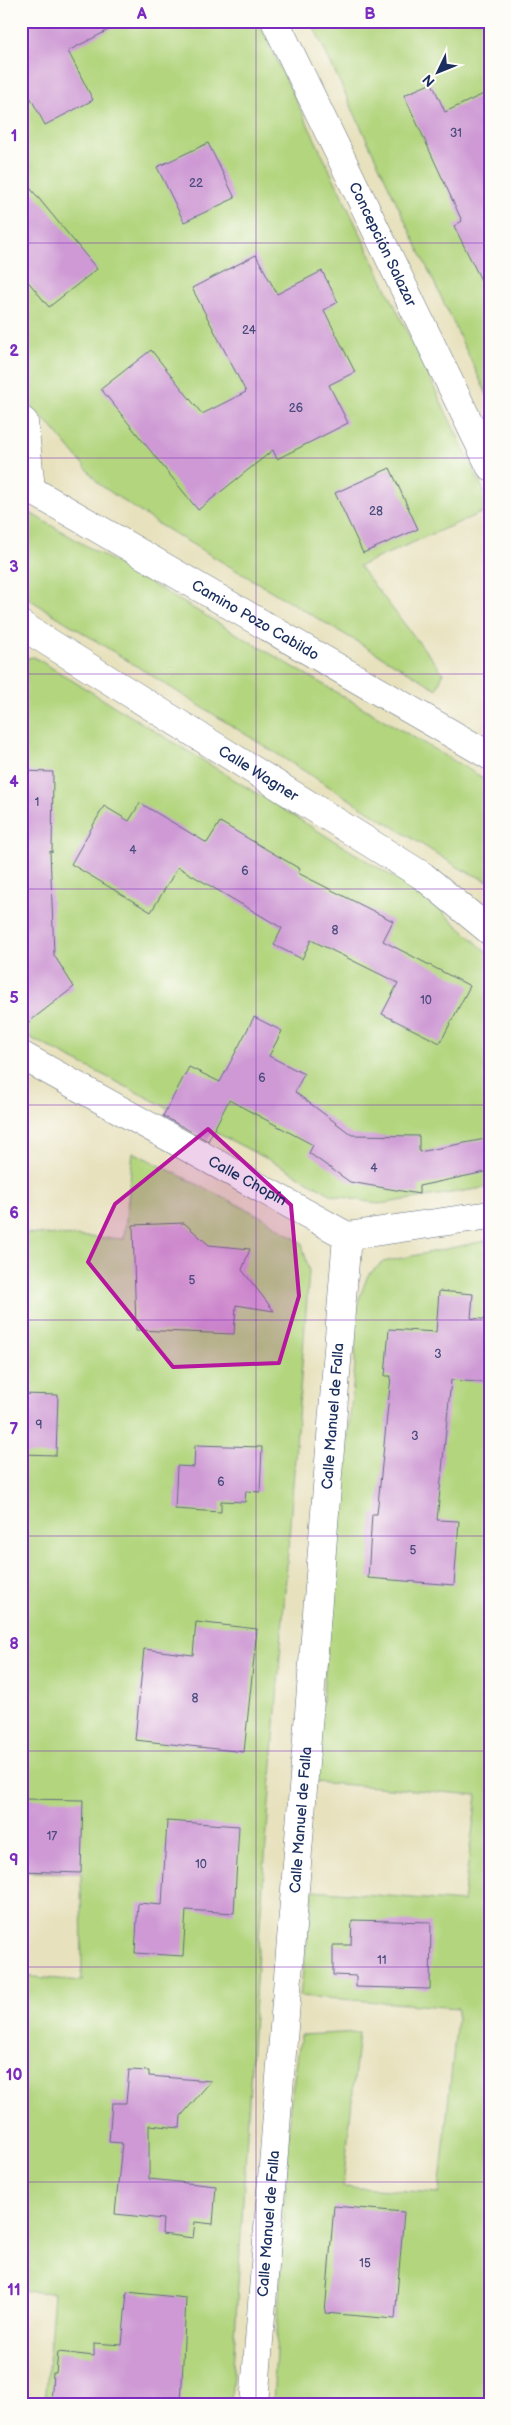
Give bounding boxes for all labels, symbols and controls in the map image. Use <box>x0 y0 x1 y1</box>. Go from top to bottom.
text: A <box>136 5 147 24</box>
text: B <box>364 5 376 24</box>
north arrow <box>414 48 464 98</box>
text: N <box>419 71 439 90</box>
house number: 31 <box>450 126 462 141</box>
text: 1 <box>11 127 17 146</box>
house number: 22 <box>189 176 203 191</box>
street label: Concepción Salazar <box>345 179 421 310</box>
house number: 24 <box>242 323 257 338</box>
text: 2 <box>9 342 19 361</box>
house number: 26 <box>289 401 303 416</box>
house number: 28 <box>369 504 383 519</box>
text: 3 <box>9 558 19 577</box>
street label: Camino Pozo Cabildo <box>188 575 323 664</box>
street label: Calle Wagner <box>215 741 303 806</box>
text: 4 <box>9 773 19 792</box>
house number: 1 <box>35 795 39 810</box>
house number: 4 <box>129 843 137 858</box>
house number: 6 <box>241 864 249 879</box>
house number: 8 <box>332 923 339 938</box>
text: 5 <box>9 989 19 1008</box>
house number: 10 <box>420 993 432 1008</box>
house number: 6 <box>258 1071 266 1086</box>
street label: Calle Chopín <box>205 1151 290 1210</box>
house number: 4 <box>370 1161 378 1176</box>
text: 6 <box>9 1204 19 1223</box>
house number: 5 <box>189 1273 196 1288</box>
street label: Calle Manuel de Falla <box>317 1342 348 1490</box>
house number: 3 <box>434 1347 442 1362</box>
house number: 9 <box>36 1418 43 1433</box>
text: 7 <box>10 1420 19 1439</box>
house number: 3 <box>411 1429 419 1444</box>
house number: 6 <box>217 1475 225 1490</box>
house number: 5 <box>410 1543 417 1558</box>
text: 8 <box>9 1635 19 1654</box>
house number: 8 <box>192 1691 199 1706</box>
street label: Calle Manuel de Falla <box>285 1746 316 1894</box>
house number: 17 <box>47 1829 57 1844</box>
text: 9 <box>9 1851 19 1870</box>
house number: 10 <box>195 1857 207 1872</box>
house number: 11 <box>377 1953 387 1968</box>
text: 10 <box>6 2066 22 2085</box>
street label: Calle Manuel de Falla <box>253 2150 284 2298</box>
house number: 15 <box>359 2256 371 2271</box>
text: 11 <box>7 2281 21 2300</box>

